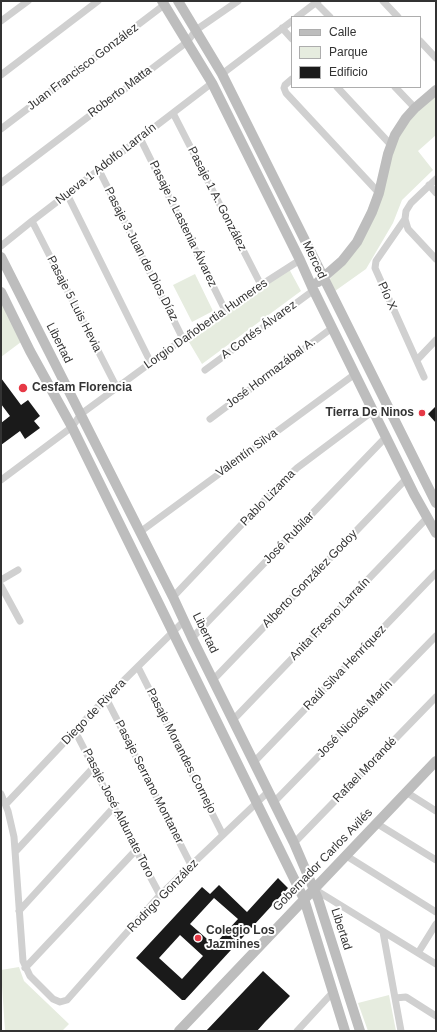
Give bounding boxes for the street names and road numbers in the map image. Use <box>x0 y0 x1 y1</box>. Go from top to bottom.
street label: Juan Francisco González <box>25 21 141 113</box>
street label: Roberto Matta <box>85 63 155 121</box>
street label: Nueva 1 Adolfo Larraín <box>53 120 159 208</box>
street label: Pasaje 1 A. González <box>184 144 250 254</box>
street label: Pasaje 2 Lastenia Álvarez <box>146 158 220 290</box>
street label: Pasaje 3 Juan de Dios Díaz <box>101 185 181 323</box>
street label: Merced <box>299 239 329 281</box>
street label: Pasaje 5 Luis Hevia <box>44 253 104 355</box>
street label: Lorgio Dañobertia Humeres <box>141 276 271 372</box>
street label: Pío X <box>374 280 400 312</box>
street label: A Cortés Álvarez <box>218 298 300 362</box>
street label: Libertad <box>43 320 75 366</box>
street label: José Hormazábal A. <box>224 335 318 411</box>
street label: Valentín Silva <box>213 426 281 480</box>
street label: Pablo Lizama <box>238 467 298 529</box>
street label: José Rubilar <box>261 509 317 567</box>
street label: Alberto González Godoy <box>259 527 361 631</box>
street label: Anita Fresno Larraín <box>287 575 373 663</box>
street label: Libertad <box>189 610 221 656</box>
street label: Raúl Silva Henríquez <box>301 622 389 714</box>
street label: Diego de Rivera <box>59 676 129 748</box>
street label: José Nicolás Marín <box>314 677 396 761</box>
street label: Pasaje Morandes Cornejo <box>143 686 219 816</box>
street label: Pasaje Serrano Montaner <box>112 718 186 846</box>
street label: Rafael Morandé <box>330 734 400 806</box>
street label: Pasaje José Aldunate Toro <box>79 746 157 880</box>
street label: Gobernador Carlos Avilés <box>270 806 376 914</box>
street label: Rodrigo González <box>124 856 202 936</box>
street label: Libertad <box>327 906 355 952</box>

